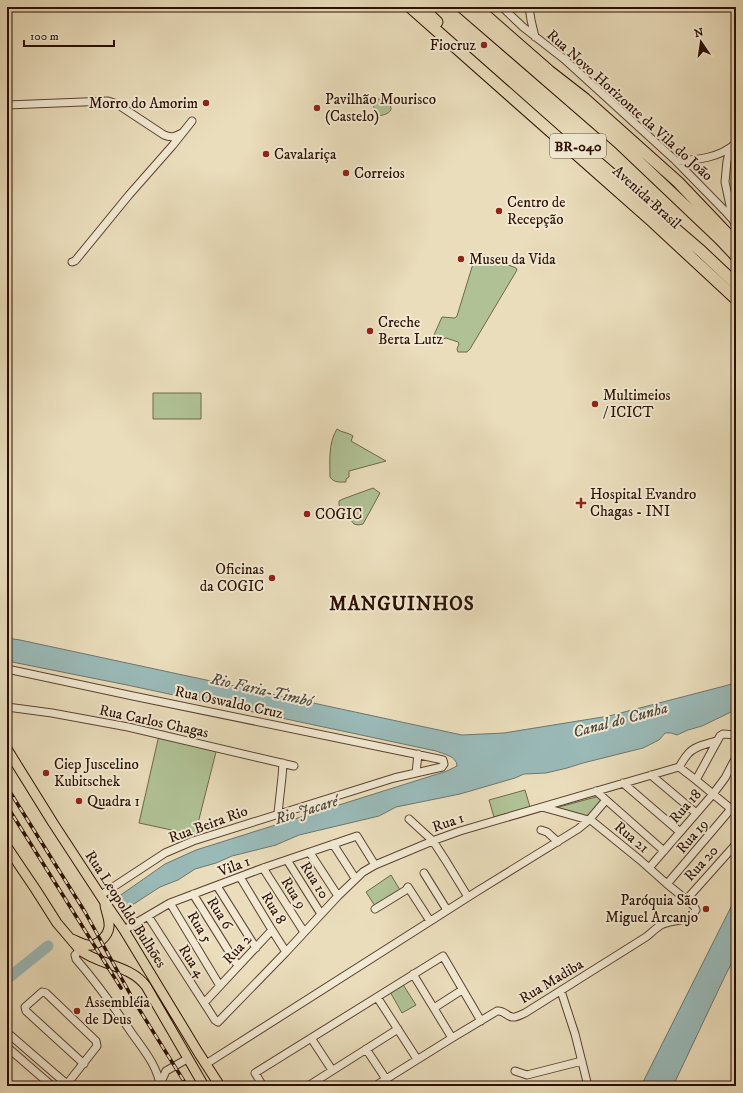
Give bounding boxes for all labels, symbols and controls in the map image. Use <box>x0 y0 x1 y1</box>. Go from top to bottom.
scale bar <box>24 22 114 48</box>
north arrow <box>681 22 721 62</box>
street label: Rua Novo Horizonte da Vila do João <box>543 26 717 184</box>
text: 100 m <box>30 29 59 44</box>
place label: Fiocruz <box>430 36 476 55</box>
marker: Fiocruz <box>479 40 489 50</box>
place label: Pavilhão Mourisco (Castelo) <box>325 90 436 126</box>
place label: Morro do Amorim <box>89 94 198 113</box>
marker: Morro do Amorim <box>201 98 211 108</box>
marker: Pavilhão Mourisco (Castelo) <box>312 103 322 113</box>
road number: BR-040 <box>550 134 606 158</box>
place label: Cavalariça <box>274 145 337 164</box>
marker: Cavalariça <box>261 149 271 159</box>
street label: Avenida Brasil <box>609 162 685 233</box>
place label: Correios <box>354 164 405 183</box>
marker: Correios <box>341 168 351 178</box>
place label: Centro de Recepção <box>507 193 566 229</box>
marker: Centro de Recepção <box>494 206 504 216</box>
place label: Museu da Vida <box>469 250 556 269</box>
marker: Museu da Vida <box>456 254 466 264</box>
place label: Creche Berta Lutz <box>378 313 444 349</box>
marker: Creche Berta Lutz <box>365 326 375 336</box>
place label: Multimeios / ICICT <box>603 386 670 422</box>
marker: Multimeios / ICICT <box>590 399 600 409</box>
place label: Hospital Evandro Chagas - INI <box>590 485 696 521</box>
marker: Hospital Evandro Chagas - INI <box>575 497 587 509</box>
place label: COGIC <box>315 505 362 524</box>
marker: COGIC <box>302 509 312 519</box>
place label: Oficinas da COGIC <box>200 560 264 596</box>
marker: Oficinas da COGIC <box>267 573 277 583</box>
district label: MANGUINHOS <box>329 593 475 616</box>
water label: Rio Faria-Timbó <box>208 668 317 712</box>
street label: Rua Oswaldo Cruz <box>173 682 285 723</box>
water label: Canal do Cunha <box>571 698 670 742</box>
street label: Rua Carlos Chagas <box>97 701 210 742</box>
place label: Ciep Juscelino Kubitschek <box>54 755 139 791</box>
marker: Ciep Juscelino Kubitschek <box>41 768 51 778</box>
street label: Rua 18 <box>665 785 706 828</box>
water label: Rio Jacaré <box>271 790 343 829</box>
place label: Quadra 1 <box>87 792 140 811</box>
marker: Quadra 1 <box>74 796 84 806</box>
street label: Rua Beira Rio <box>166 801 250 848</box>
street label: Rua 1 <box>430 808 467 837</box>
street label: Rua 19 <box>672 815 713 858</box>
street label: Rua 21 <box>610 817 653 857</box>
street label: Rua 20 <box>680 841 723 885</box>
street label: Rua Leopoldo Bulhões <box>81 847 171 971</box>
street label: Vila 1 <box>215 852 253 882</box>
street label: Rua 10 <box>296 858 333 902</box>
street label: Rua 9 <box>276 874 311 913</box>
street label: Rua 8 <box>257 889 291 928</box>
place label: Paróquia São Miguel Arcanjo <box>605 891 698 927</box>
street label: Rua 6 <box>202 894 237 934</box>
marker: Paróquia São Miguel Arcanjo <box>701 904 711 914</box>
street label: Rua 5 <box>183 908 217 947</box>
street label: Rua 2 <box>219 930 256 968</box>
street label: Rua 4 <box>174 941 209 982</box>
street label: Rua Madiba <box>516 955 587 1008</box>
place label: Assembléia de Deus <box>85 993 150 1029</box>
marker: Assembléia de Deus <box>72 1006 82 1016</box>

